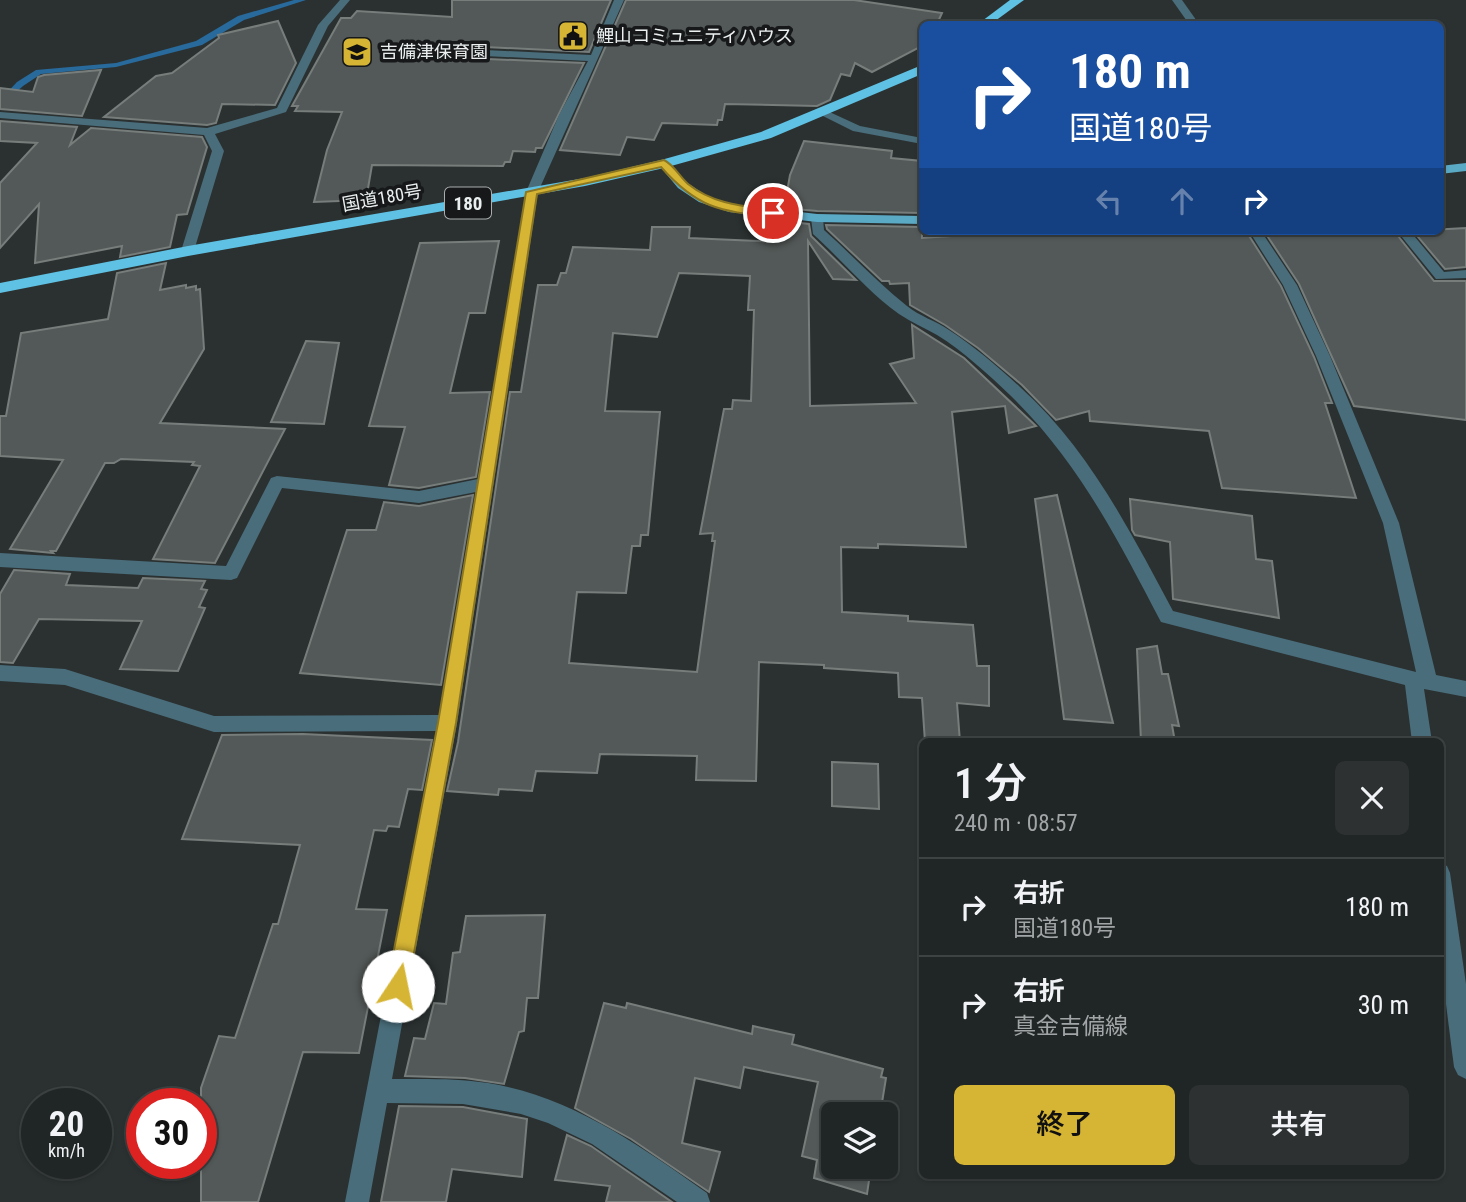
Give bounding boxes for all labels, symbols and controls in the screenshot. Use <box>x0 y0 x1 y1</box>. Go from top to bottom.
public building icon: 鯉山コミュニティハウス <box>556 19 590 53</box>
place label: 鯉山コミュニティハウス <box>596 25 793 46</box>
school or university icon: 吉備津保育園 <box>340 35 374 69</box>
place label: 吉備津保育園 <box>380 41 488 62</box>
text: 180 m <box>1069 43 1191 100</box>
icon: right <box>954 49 1045 140</box>
text: 国道180号 <box>1069 109 1212 147</box>
street label: 国道180号 <box>340 180 423 215</box>
icon: left <box>1090 182 1128 220</box>
icon: ahead <box>1163 182 1201 220</box>
icon: right <box>1236 182 1274 220</box>
pin <box>743 183 803 243</box>
road number: 180 <box>445 188 491 218</box>
icon: arrive <box>754 194 792 232</box>
text: 1 分 <box>954 759 1027 808</box>
button: close <box>1335 761 1409 835</box>
text: 240 m · 08:57 <box>954 810 1078 837</box>
text: 右折 <box>1013 878 1065 908</box>
icon: right <box>954 888 992 926</box>
text: 180 m <box>1345 892 1409 922</box>
text: 国道180号 <box>1013 915 1116 942</box>
position arrow <box>361 949 435 1023</box>
text: 右折 <box>1013 976 1065 1006</box>
icon: right <box>954 986 992 1024</box>
text: 30 m <box>1358 990 1409 1020</box>
text: 真金吉備線 <box>1013 1013 1128 1040</box>
button: 終了 <box>954 1085 1175 1165</box>
button: 共有 <box>1189 1085 1409 1165</box>
speed limit sign: 30 <box>126 1088 217 1179</box>
map controls <box>821 1102 898 1179</box>
button: layers <box>821 1102 898 1179</box>
text: 20 <box>49 1104 84 1145</box>
text: km/h <box>48 1140 85 1161</box>

